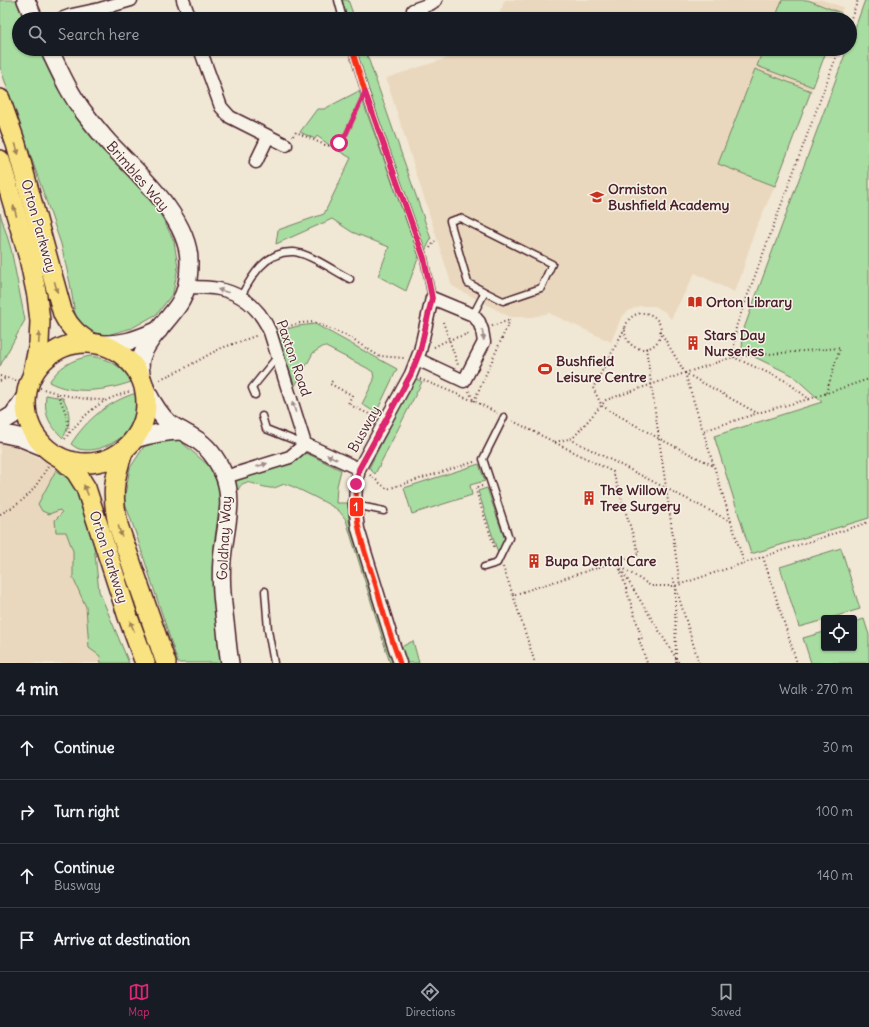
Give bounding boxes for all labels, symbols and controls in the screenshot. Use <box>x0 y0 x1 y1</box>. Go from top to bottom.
search box <box>12 12 857 56</box>
icon: search <box>26 23 48 45</box>
text: Search here <box>58 25 139 44</box>
route start <box>330 134 348 152</box>
street label: Brimbles Way <box>103 137 173 215</box>
one-way arrow <box>14 143 20 155</box>
street label: Orton Parkway <box>17 177 61 275</box>
place label: Ormiston Bushfield Academy <box>608 180 730 214</box>
school or university icon: Ormiston Bushfield Academy <box>589 189 605 205</box>
one-way arrow <box>12 205 18 217</box>
one-way arrow <box>53 282 59 294</box>
one-way arrow <box>217 288 229 294</box>
place label: Orton Library <box>706 293 792 311</box>
library icon: Orton Library <box>687 294 703 310</box>
street label: Paxton Road <box>272 317 316 399</box>
place label: Stars Day Nurseries <box>704 326 766 360</box>
one-way arrow <box>480 329 486 341</box>
one-way arrow <box>36 331 42 344</box>
building icon: Stars Day Nurseries <box>685 335 701 351</box>
place label: Bushfield Leisure Centre <box>556 352 647 386</box>
sports icon: Bushfield Leisure Centre <box>537 361 553 377</box>
one-way arrow <box>291 400 297 412</box>
street label: Busway <box>344 403 384 455</box>
one-way arrow <box>327 454 338 460</box>
one-way arrow <box>256 462 268 468</box>
route end <box>347 475 365 493</box>
place label: The Willow Tree Surgery <box>600 481 681 515</box>
one-way arrow <box>83 484 89 496</box>
building icon: The Willow Tree Surgery <box>581 490 597 506</box>
street label: Goldhay Way <box>213 495 235 581</box>
line badge: 1 <box>349 497 364 517</box>
text: 1 <box>354 500 358 514</box>
street label: Orton Parkway <box>86 508 132 606</box>
one-way arrow <box>117 525 123 537</box>
place label: Bupa Dental Care <box>545 552 657 570</box>
building icon: Bupa Dental Care <box>526 553 542 569</box>
map controls <box>821 615 857 651</box>
button: locate <box>821 615 857 651</box>
one-way arrow <box>128 620 134 632</box>
text: 4 min <box>16 678 58 700</box>
text: Walk · 270 m <box>779 681 853 698</box>
icon: ahead <box>16 737 38 759</box>
text: Continue <box>54 738 115 757</box>
text: 30 m <box>823 739 853 756</box>
icon: right <box>16 801 38 823</box>
text: Turn right <box>54 802 119 821</box>
text: 100 m <box>816 803 853 820</box>
text: Continue <box>54 858 115 877</box>
icon: ahead <box>16 865 38 887</box>
text: 140 m <box>817 867 853 884</box>
text: Busway <box>54 877 101 894</box>
icon: arrive <box>16 929 38 951</box>
text: Arrive at destination <box>54 930 190 949</box>
tab: Map <box>128 981 150 1019</box>
tab: Directions <box>406 981 455 1019</box>
tab: Saved <box>711 981 741 1019</box>

